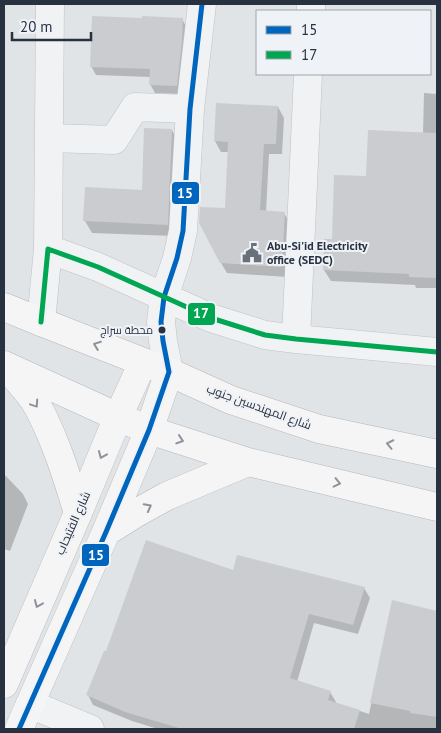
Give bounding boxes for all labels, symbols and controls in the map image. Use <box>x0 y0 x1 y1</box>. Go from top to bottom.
scale bar <box>12 10 91 42</box>
legend <box>256 10 431 75</box>
text: 20 m <box>20 17 53 36</box>
text: 15 <box>301 20 317 39</box>
text: 17 <box>301 45 317 64</box>
line badge: 15 <box>171 181 200 205</box>
text: 15 <box>177 184 193 202</box>
place label: Abu-Si'id Electricity office (SEDC) <box>267 238 368 267</box>
public building icon: Abu-Si'id Electricity office (SEDC) <box>241 242 263 264</box>
line badge: 17 <box>187 302 216 326</box>
text: 17 <box>193 304 209 322</box>
place label: محطة سراج <box>100 323 153 338</box>
marker: محطة سراج <box>157 325 167 335</box>
one-way arrow <box>94 340 102 350</box>
street label: شارع المهندسين جنوب <box>204 381 314 433</box>
one-way arrow <box>29 398 38 408</box>
one-way arrow <box>175 434 184 444</box>
one-way arrow <box>385 439 394 450</box>
one-way arrow <box>98 450 108 459</box>
one-way arrow <box>332 477 341 488</box>
street label: شارع الفتيحاب <box>52 489 94 557</box>
one-way arrow <box>143 503 152 513</box>
line badge: 15 <box>81 543 110 567</box>
text: 15 <box>88 546 104 564</box>
one-way arrow <box>33 599 44 608</box>

